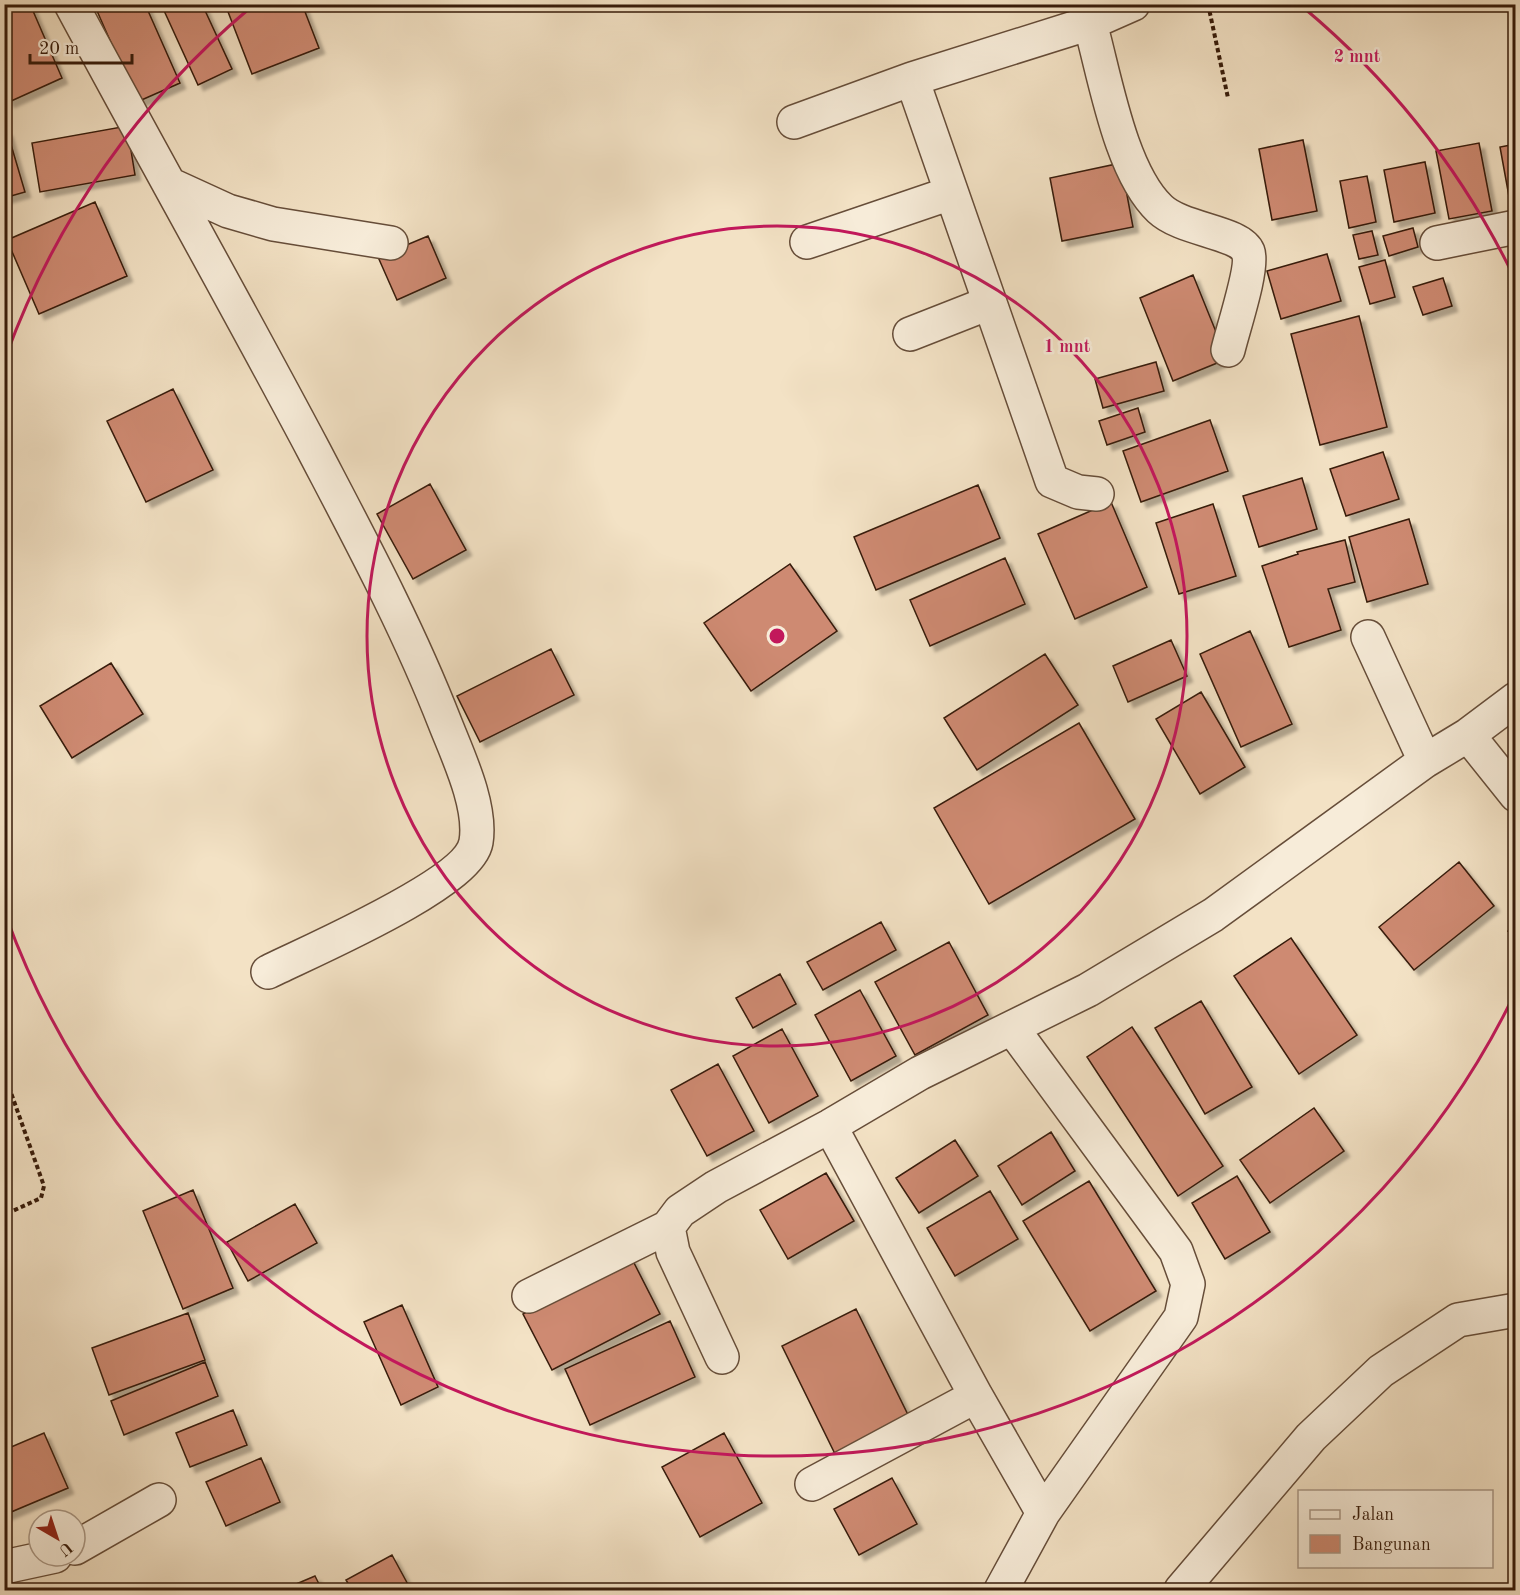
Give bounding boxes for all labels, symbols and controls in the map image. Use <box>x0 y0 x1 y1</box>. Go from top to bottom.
scale bar <box>30 27 132 65</box>
text: 20 m <box>39 40 79 58</box>
text: 2 mnt <box>1334 48 1381 66</box>
text: 1 mnt <box>1044 338 1091 356</box>
centre of rings <box>767 626 787 646</box>
legend <box>1298 1490 1493 1568</box>
text: Jalan <box>1352 1506 1394 1524</box>
north arrow <box>27 1508 87 1568</box>
text: Bangunan <box>1352 1536 1431 1554</box>
text: U <box>55 1538 75 1558</box>

